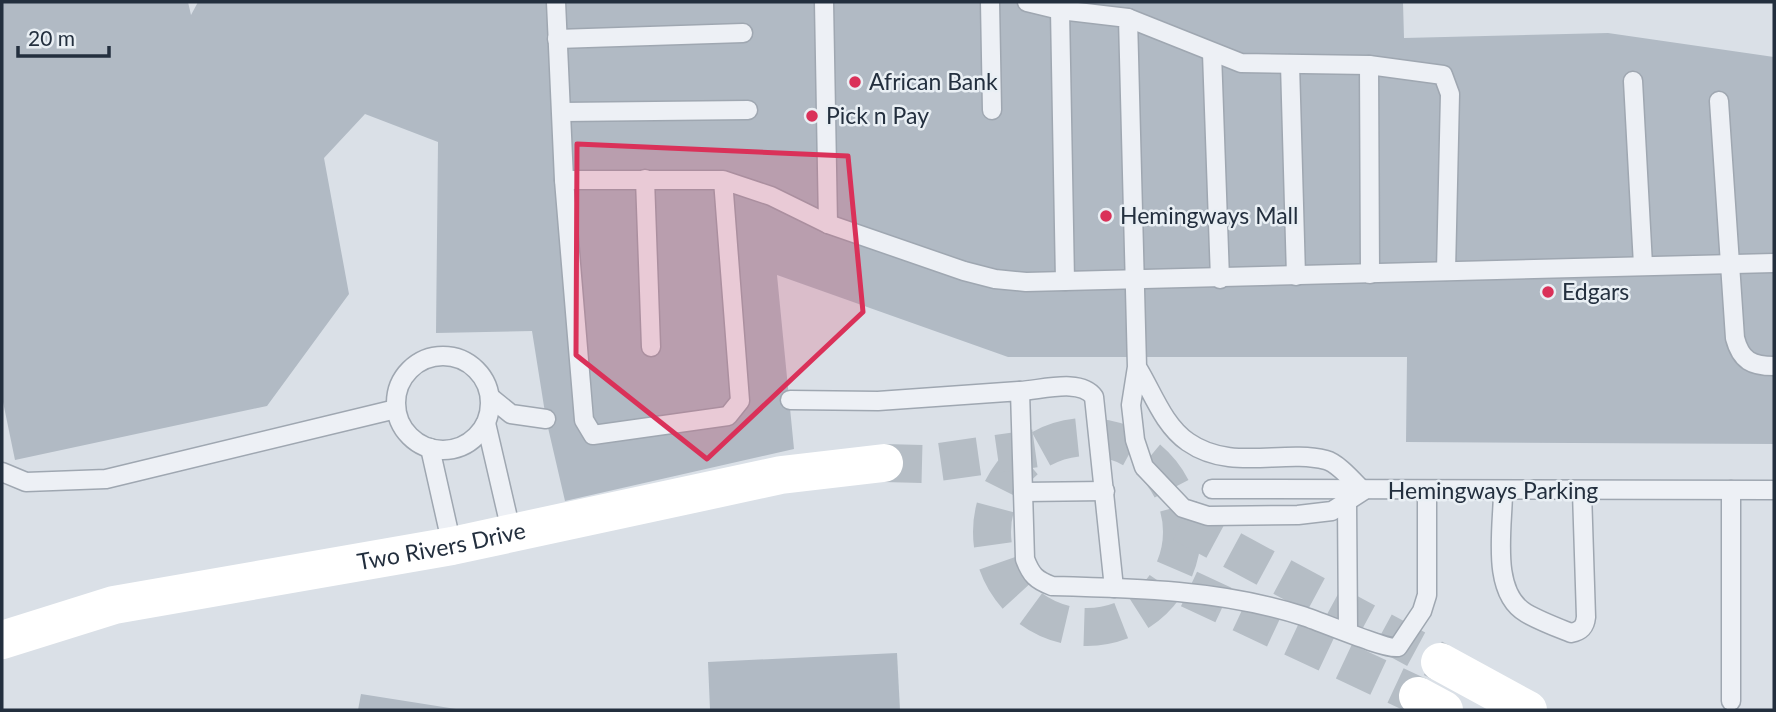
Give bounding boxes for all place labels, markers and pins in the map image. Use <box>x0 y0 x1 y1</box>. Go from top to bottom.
place label: African Bank <box>869 67 998 95</box>
marker: African Bank <box>847 74 863 90</box>
place label: Pick n Pay <box>826 101 929 129</box>
marker: Pick n Pay <box>804 108 820 124</box>
place label: Hemingways Mall <box>1120 201 1298 229</box>
marker: Hemingways Mall <box>1098 208 1114 224</box>
place label: Edgars <box>1562 277 1629 305</box>
marker: Edgars <box>1540 284 1556 300</box>

